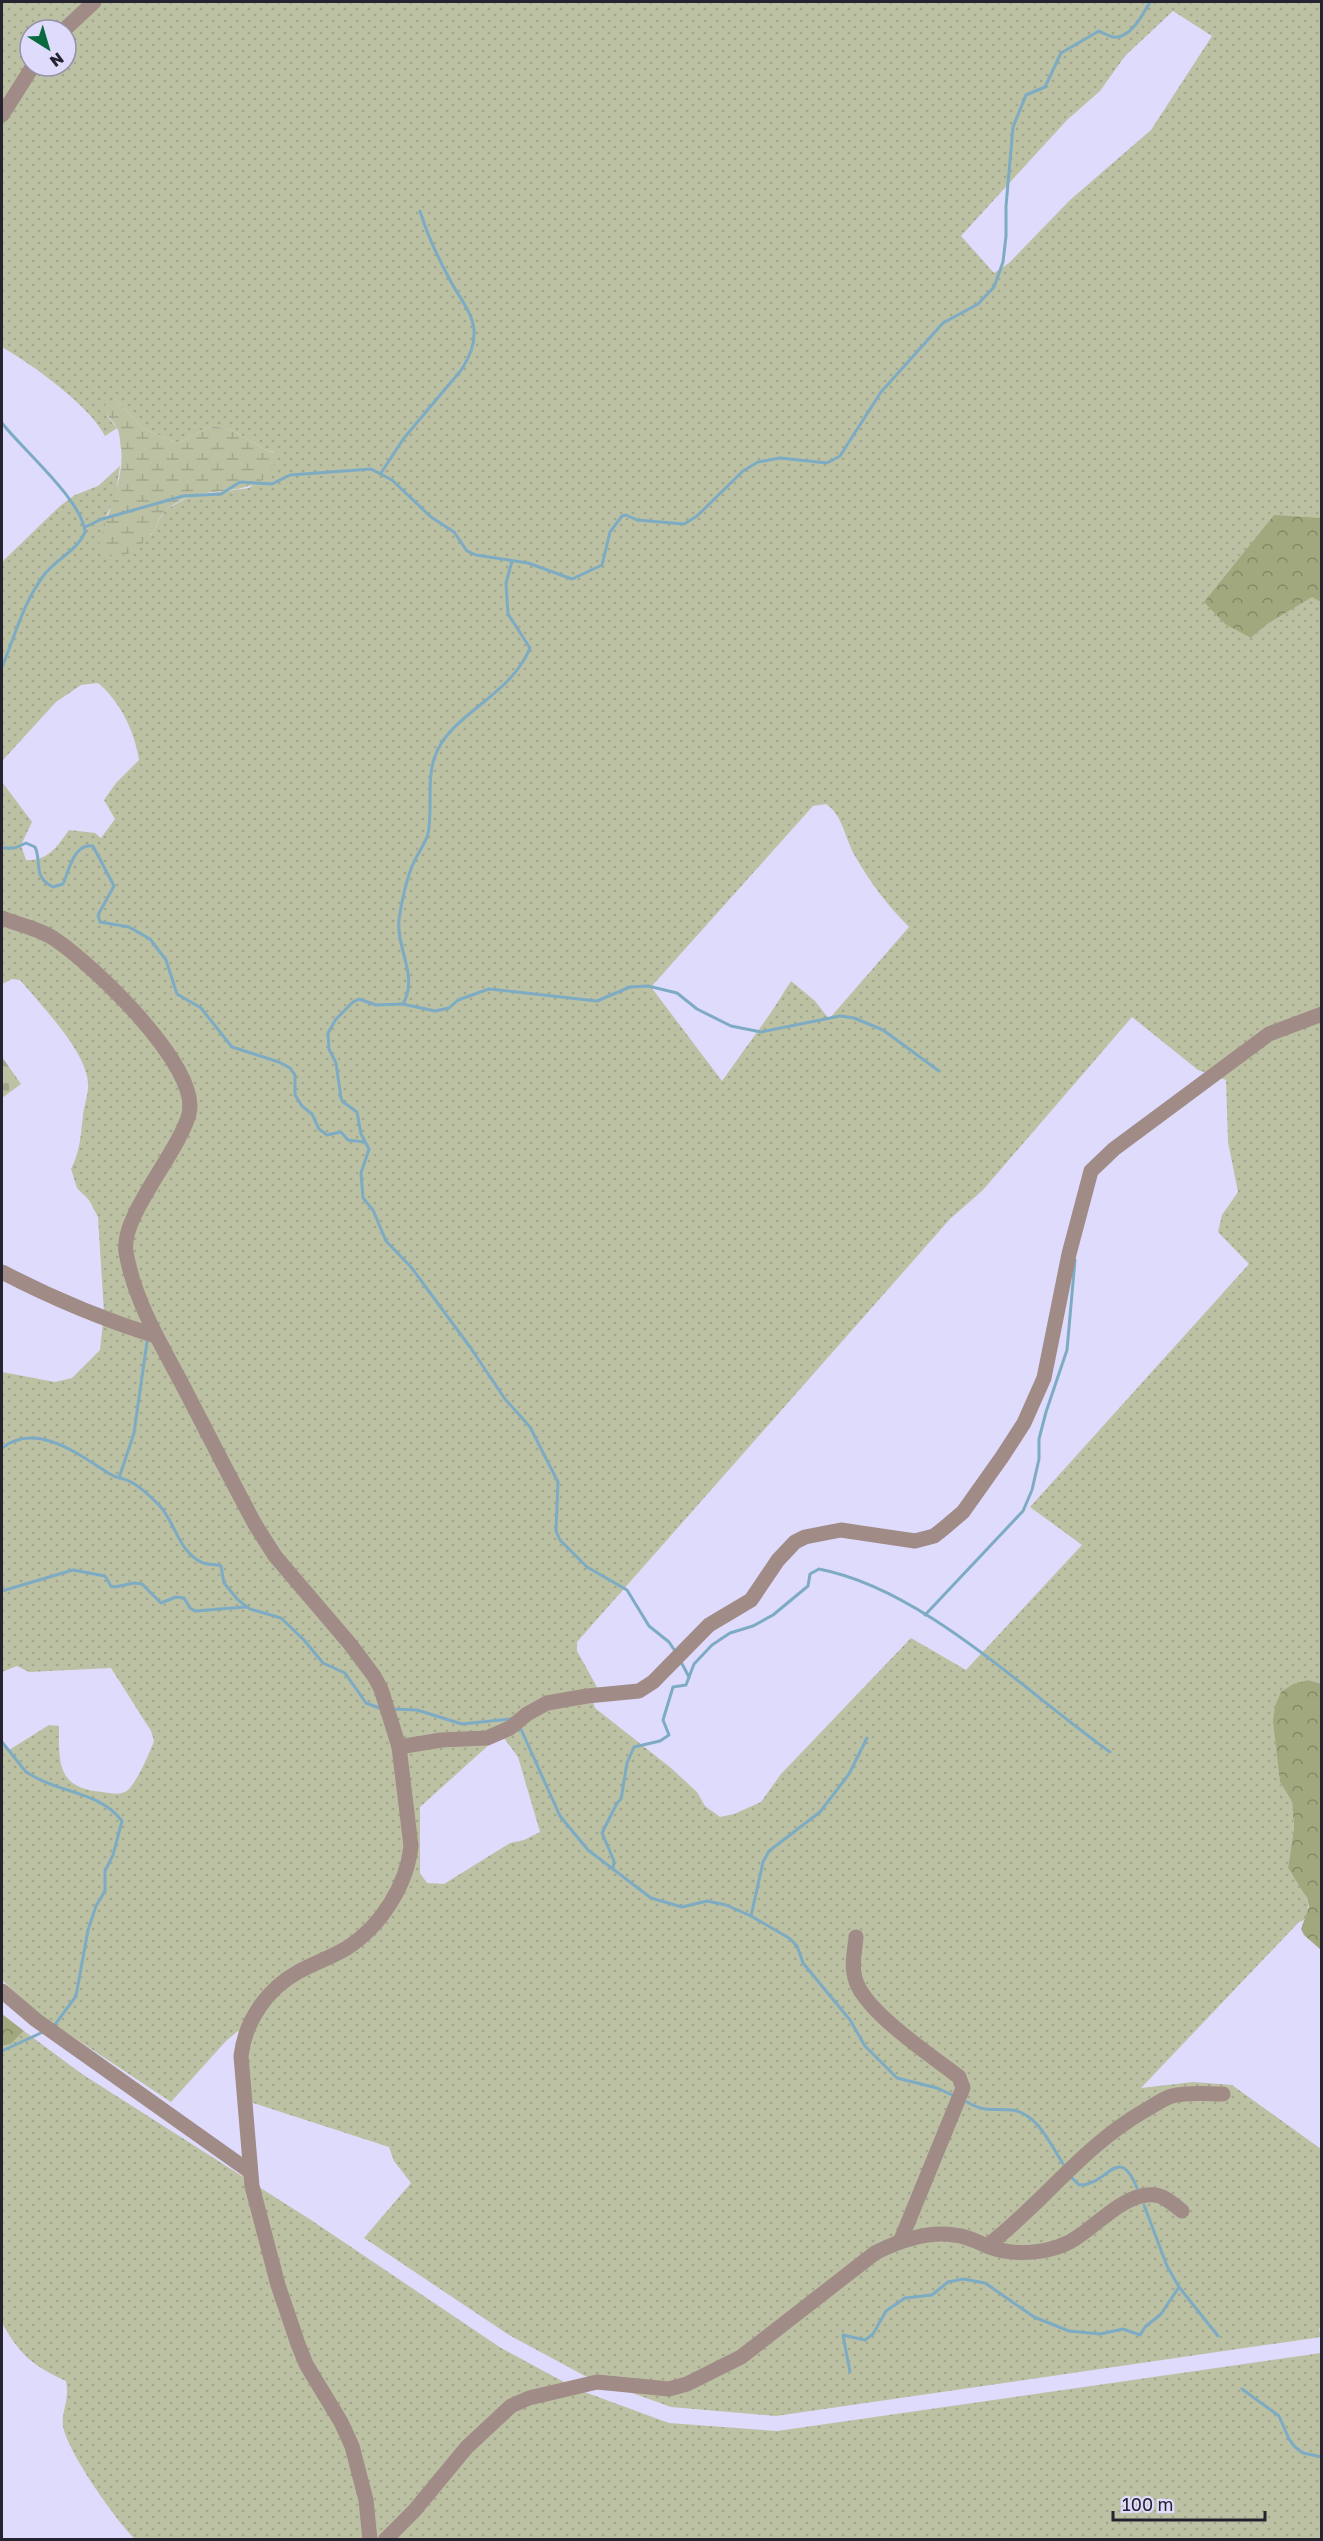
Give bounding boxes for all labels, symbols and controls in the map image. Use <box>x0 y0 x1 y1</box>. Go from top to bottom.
north arrow <box>18 18 78 78</box>
text: N <box>46 48 68 72</box>
scale bar <box>1113 2484 1264 2522</box>
text: 100 m <box>1122 2493 1173 2515</box>

